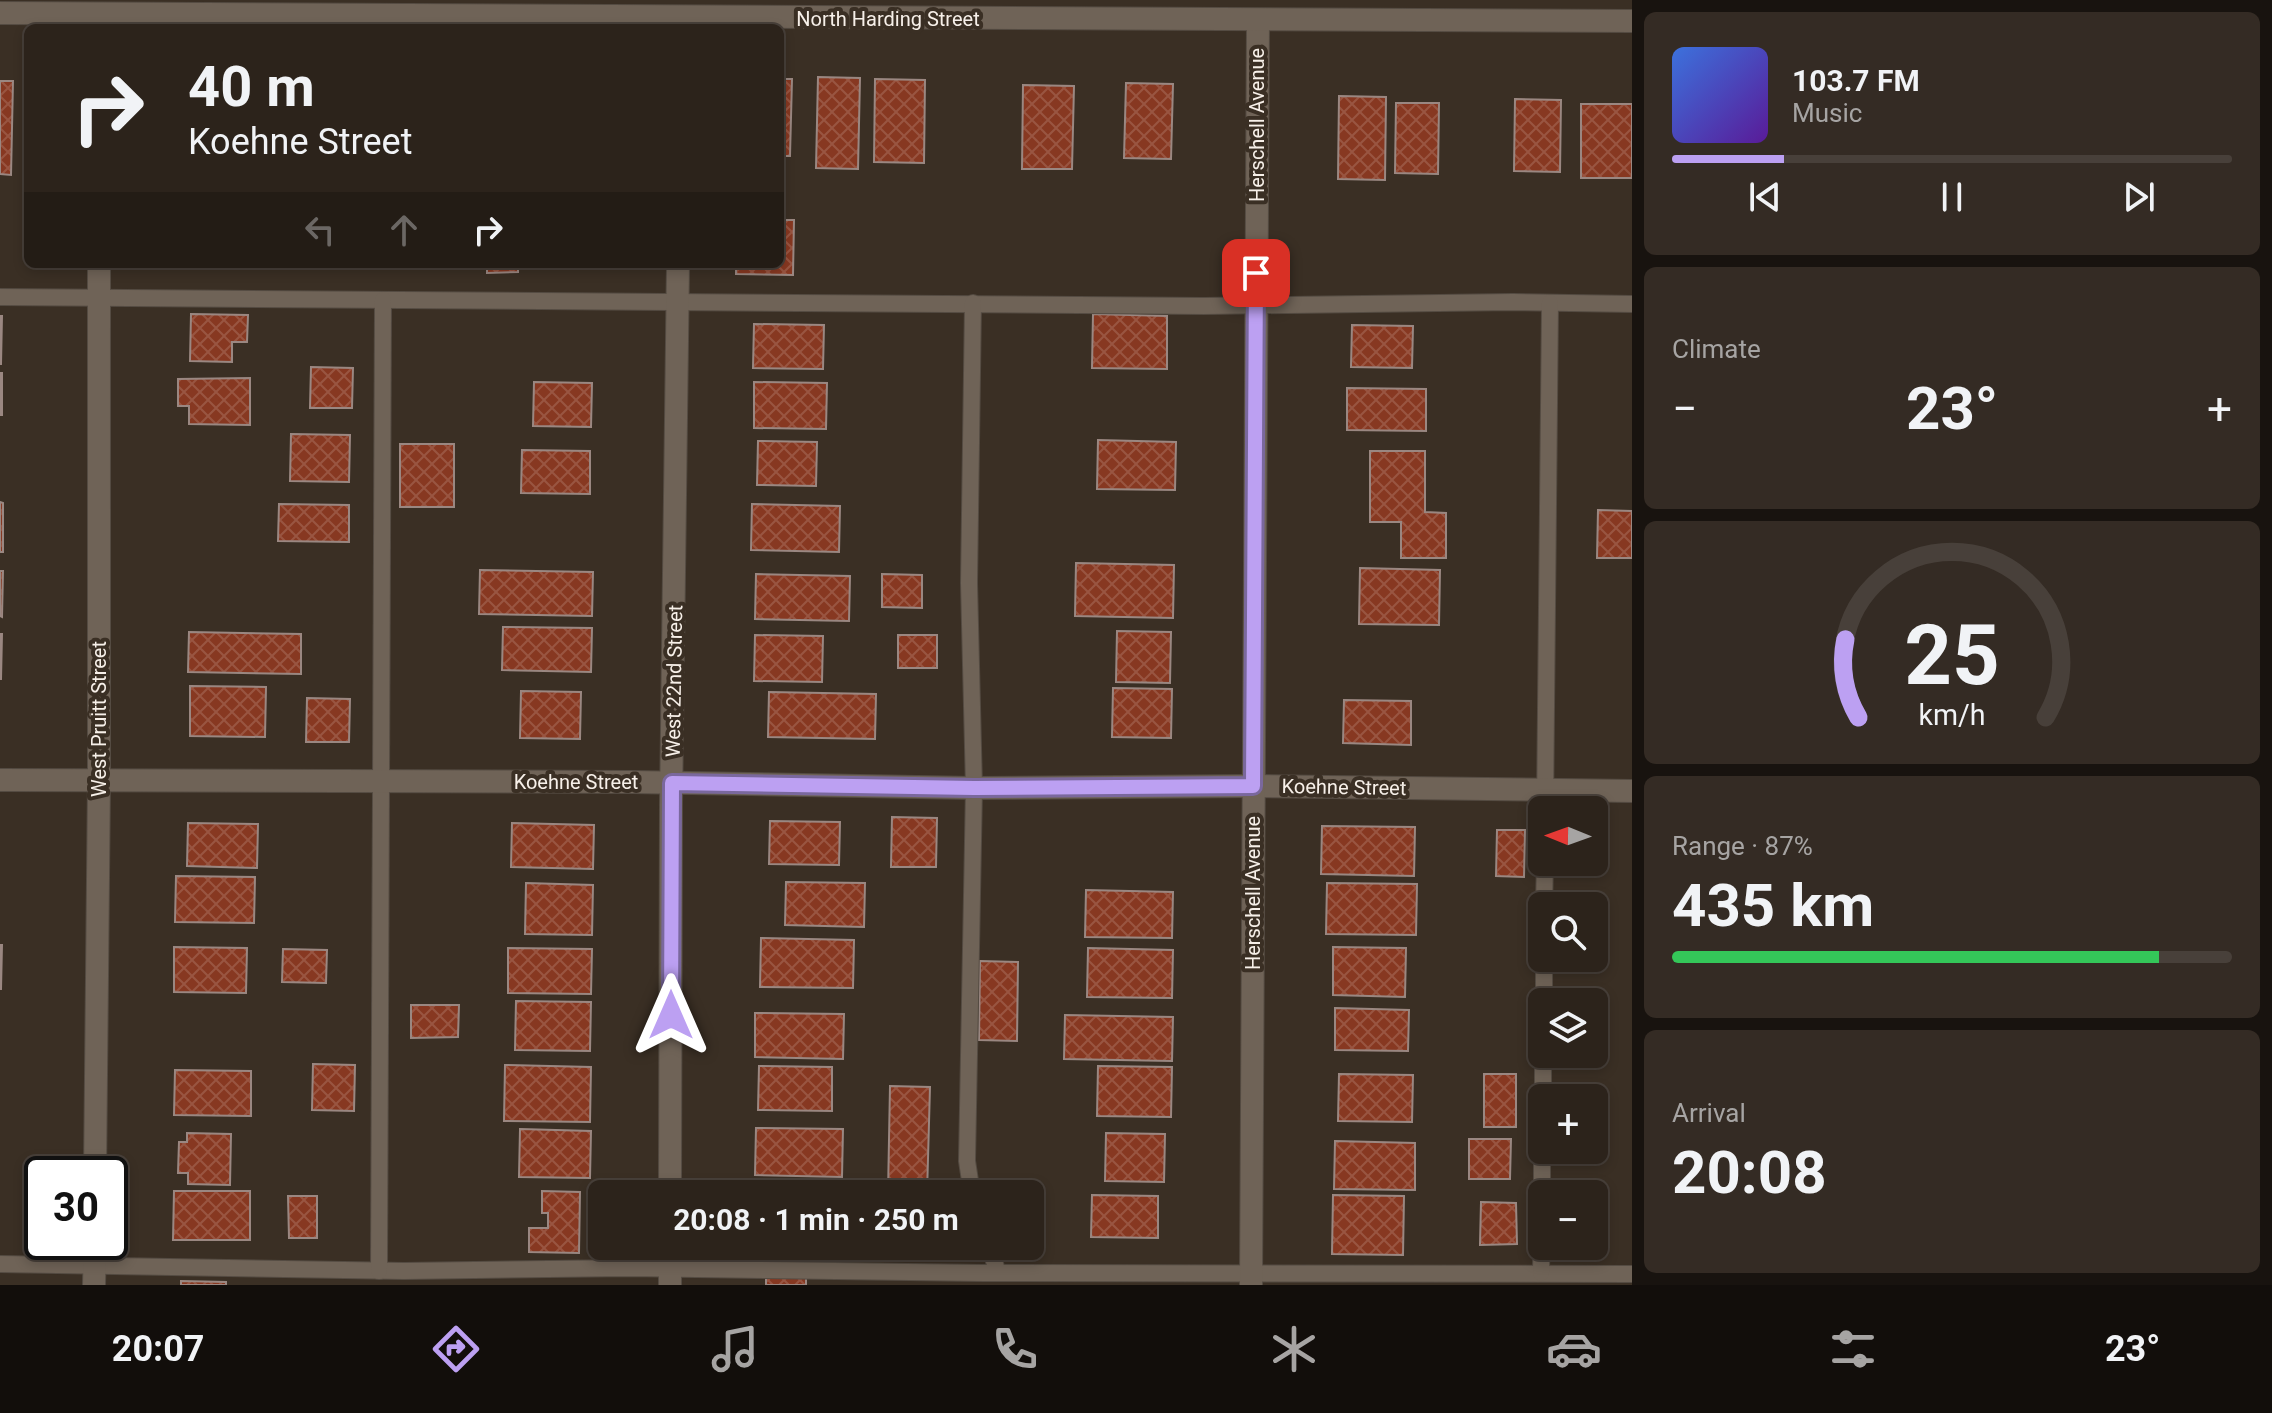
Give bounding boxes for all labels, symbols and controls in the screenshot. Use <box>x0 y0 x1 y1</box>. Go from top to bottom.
street label: North Harding Street <box>796 7 980 31</box>
street label: Herschell Avenue <box>1245 48 1269 202</box>
text: 40 m <box>188 54 315 120</box>
icon: right <box>56 56 160 160</box>
text: 103.7 FM <box>1792 63 1920 98</box>
text: Music <box>1792 98 1862 128</box>
text: Koehne Street <box>188 121 412 163</box>
icon: previous <box>1743 175 1787 219</box>
icon: pause <box>1930 175 1974 219</box>
icon: next <box>2117 175 2161 219</box>
icon: left <box>298 208 342 252</box>
icon: ahead <box>382 208 426 252</box>
icon: right <box>466 208 510 252</box>
pin <box>1222 239 1290 307</box>
icon: arrive <box>1234 251 1278 295</box>
text: Climate <box>1672 334 1761 364</box>
text: 23° <box>1906 373 1998 444</box>
text: − <box>1672 383 1697 435</box>
text: + <box>2207 383 2232 435</box>
street label: West 22nd Street <box>661 605 687 757</box>
text: 25 <box>1904 607 2000 704</box>
street label: West Pruitt Street <box>87 641 111 797</box>
text: km/h <box>1918 699 1986 733</box>
street label: Koehne Street <box>514 770 638 794</box>
street label: Koehne Street <box>1281 774 1407 800</box>
north arrow <box>1528 796 1608 876</box>
map controls <box>1528 796 1608 1260</box>
street label: Herschell Avenue <box>1241 816 1265 970</box>
text: Range · 87% <box>1672 831 1813 861</box>
text: 435 km <box>1672 870 1874 941</box>
button: search <box>1528 892 1608 972</box>
position arrow <box>629 973 713 1057</box>
button: layers <box>1528 988 1608 1068</box>
button: + <box>1528 1084 1608 1164</box>
text: Arrival <box>1672 1098 1746 1128</box>
text: 20:08 <box>1672 1137 1827 1208</box>
speed limit sign: 30 <box>24 1156 128 1260</box>
button: − <box>1528 1180 1608 1260</box>
text: 20:08 · 1 min · 250 m <box>673 1202 959 1237</box>
icon: directions <box>428 1321 484 1377</box>
icon: music <box>707 1321 763 1377</box>
icon: phone <box>987 1321 1043 1377</box>
icon: climate <box>1266 1321 1322 1377</box>
icon: car <box>1546 1321 1602 1377</box>
icon: filters <box>1825 1321 1881 1377</box>
text: 20:07 <box>112 1328 205 1370</box>
text: 23° <box>2105 1328 2160 1370</box>

